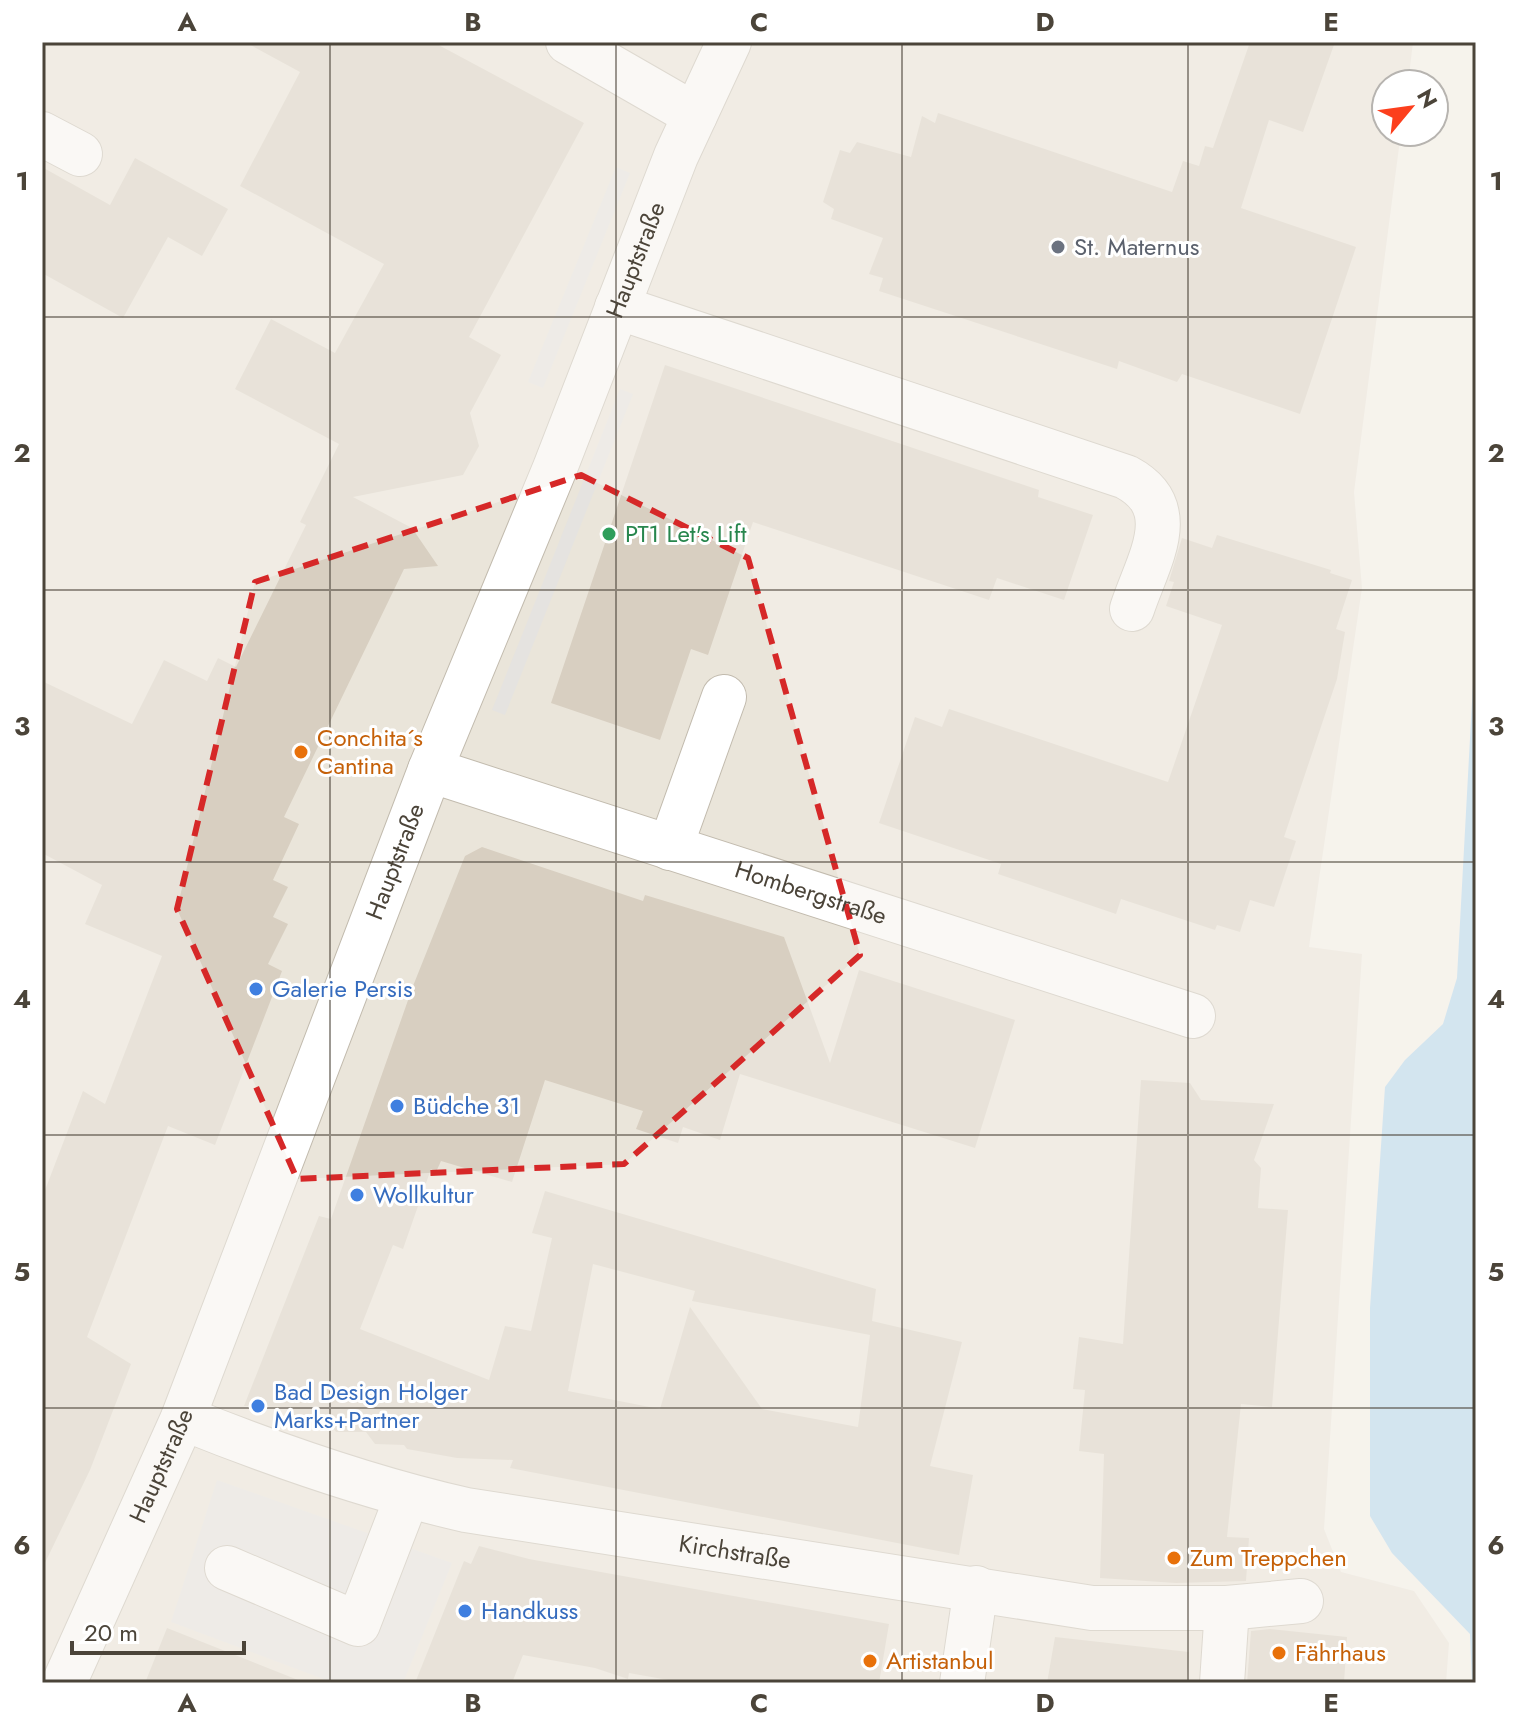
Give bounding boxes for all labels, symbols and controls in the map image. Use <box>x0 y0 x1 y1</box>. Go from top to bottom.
text: A <box>176 3 197 41</box>
text: B <box>464 3 482 41</box>
text: C <box>750 3 768 41</box>
text: D <box>1035 3 1055 41</box>
text: E <box>1323 3 1339 41</box>
north arrow <box>1370 68 1450 148</box>
text: N <box>1409 83 1446 114</box>
text: 1 <box>15 162 29 200</box>
text: 1 <box>1489 162 1503 200</box>
street label: Hauptstraße <box>597 197 674 323</box>
place label: St. Maternus <box>1074 229 1200 264</box>
marker: St. Maternus <box>1049 238 1067 256</box>
text: 2 <box>13 434 31 472</box>
text: 2 <box>1487 434 1505 472</box>
place label: PT1 Let's Lift <box>625 516 747 551</box>
marker: PT1 Let's Lift <box>600 525 618 543</box>
text: 3 <box>14 707 30 745</box>
text: 3 <box>1488 707 1504 745</box>
place label: Conchita´s Cantina <box>317 720 423 783</box>
marker: Conchita´s Cantina <box>292 743 310 761</box>
street label: Hauptstraße <box>357 798 433 925</box>
street label: Hombergstraße <box>730 851 891 933</box>
place label: Galerie Persis <box>272 971 413 1006</box>
text: 4 <box>13 980 31 1018</box>
marker: Galerie Persis <box>247 980 265 998</box>
text: 4 <box>1487 980 1505 1018</box>
place label: Büdche 31 <box>413 1088 520 1123</box>
marker: Büdche 31 <box>388 1097 406 1115</box>
place label: Wollkultur <box>373 1177 475 1212</box>
marker: Wollkultur <box>348 1186 366 1204</box>
text: 5 <box>14 1253 30 1291</box>
text: 5 <box>1488 1253 1504 1291</box>
place label: Bad Design Holger Marks+Partner <box>274 1374 469 1437</box>
marker: Bad Design Holger Marks+Partner <box>249 1397 267 1415</box>
street label: Hauptstraße <box>120 1404 202 1528</box>
text: 6 <box>13 1526 31 1564</box>
street label: Kirchstraße <box>676 1526 793 1578</box>
text: 6 <box>1487 1526 1505 1564</box>
place label: Zum Treppchen <box>1190 1540 1347 1575</box>
marker: Zum Treppchen <box>1165 1549 1183 1567</box>
place label: Handkuss <box>481 1593 578 1628</box>
marker: Handkuss <box>456 1602 474 1620</box>
scale bar <box>72 1605 244 1655</box>
text: 20 m <box>84 1615 138 1650</box>
place label: Fährhaus <box>1295 1635 1386 1670</box>
place label: Artistanbul <box>886 1643 993 1678</box>
marker: Fährhaus <box>1270 1644 1288 1662</box>
marker: Artistanbul <box>861 1652 879 1670</box>
text: A <box>176 1684 197 1722</box>
text: B <box>464 1684 482 1722</box>
text: C <box>750 1684 768 1722</box>
text: D <box>1035 1684 1055 1722</box>
text: E <box>1323 1684 1339 1722</box>

